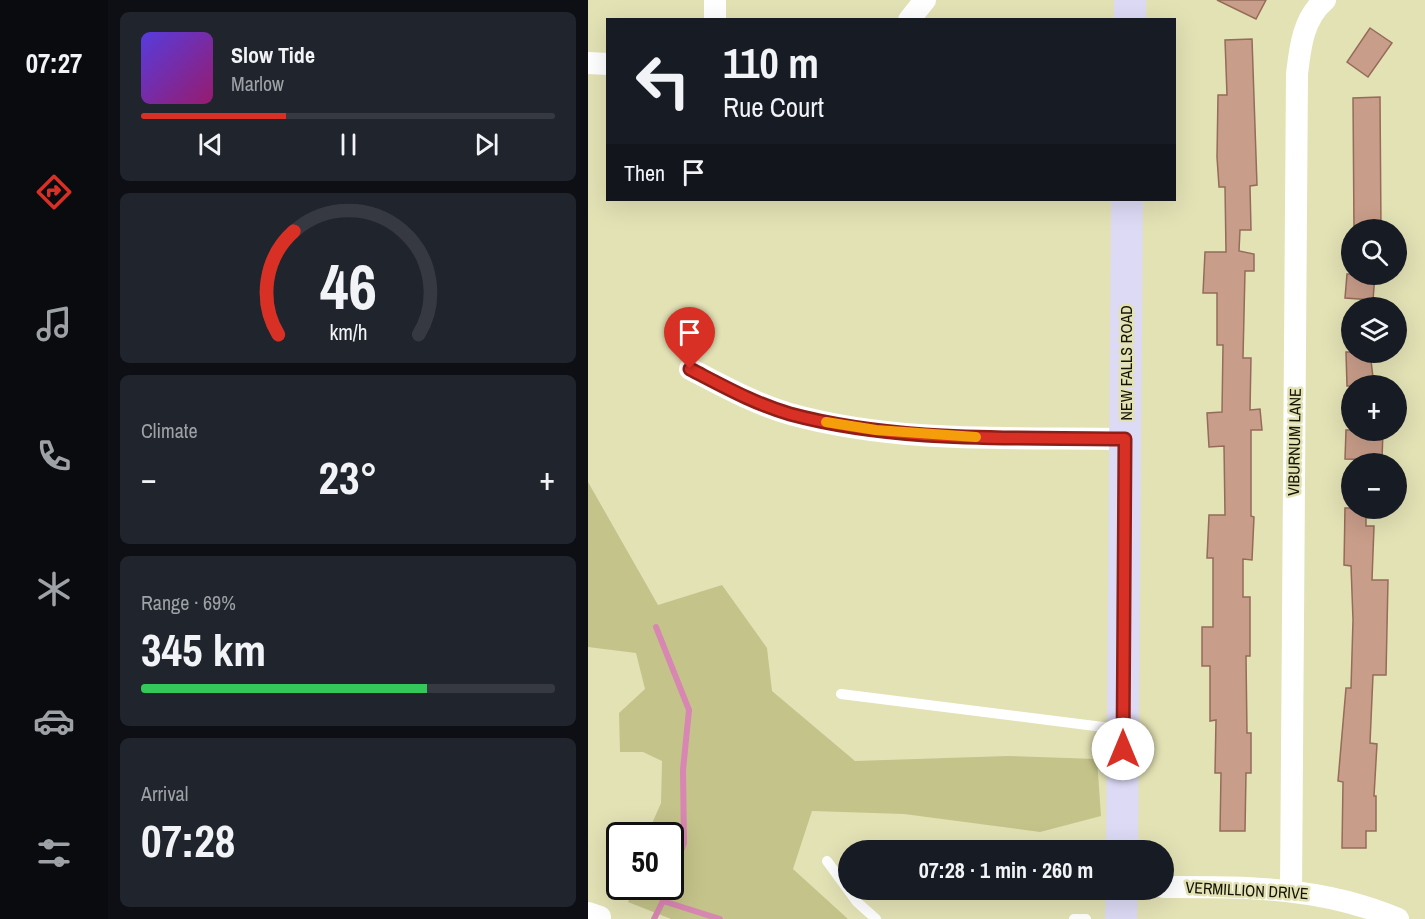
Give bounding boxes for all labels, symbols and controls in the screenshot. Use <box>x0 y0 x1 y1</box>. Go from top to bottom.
text: 110 m <box>723 35 819 91</box>
text: Slow Tide <box>231 40 315 70</box>
icon: left <box>624 42 702 120</box>
text: 07:27 <box>26 45 82 81</box>
text: Marlow <box>231 70 284 97</box>
text: Rue Court <box>723 89 824 125</box>
icon: previous <box>194 128 227 161</box>
icon: pause <box>332 128 365 161</box>
icon: next <box>470 128 503 161</box>
icon: arrive <box>677 156 710 189</box>
text: Then <box>624 158 665 188</box>
icon: directions <box>33 171 75 213</box>
map controls <box>1341 219 1407 519</box>
button: search <box>1341 219 1407 285</box>
text: 46 <box>320 244 376 328</box>
button: layers <box>1341 297 1407 363</box>
icon: music <box>33 303 75 345</box>
street label: NEW FALLS ROAD <box>1115 305 1137 421</box>
pin <box>664 307 715 369</box>
icon: arrive <box>673 316 706 349</box>
text: km/h <box>329 319 367 348</box>
button: + <box>1341 375 1407 441</box>
street label: VIBURNUM LANE <box>1282 388 1306 496</box>
text: Climate <box>141 417 198 444</box>
icon: phone <box>33 435 75 477</box>
text: 23° <box>318 447 378 508</box>
button: − <box>1341 453 1407 519</box>
text: − <box>141 456 157 500</box>
text: + <box>539 456 555 500</box>
icon: climate <box>33 568 75 610</box>
text: Range · 69% <box>141 589 236 616</box>
text: 345 km <box>141 619 266 680</box>
icon: car <box>33 700 75 742</box>
position arrow <box>1091 717 1155 781</box>
text: Arrival <box>141 780 188 807</box>
text: 07:28 <box>141 810 235 871</box>
speed limit sign: 50 <box>606 822 684 900</box>
icon: filters <box>33 832 75 874</box>
text: 07:28 · 1 min · 260 m <box>919 855 1093 885</box>
street label: VERMILLION DRIVE <box>1185 876 1309 904</box>

